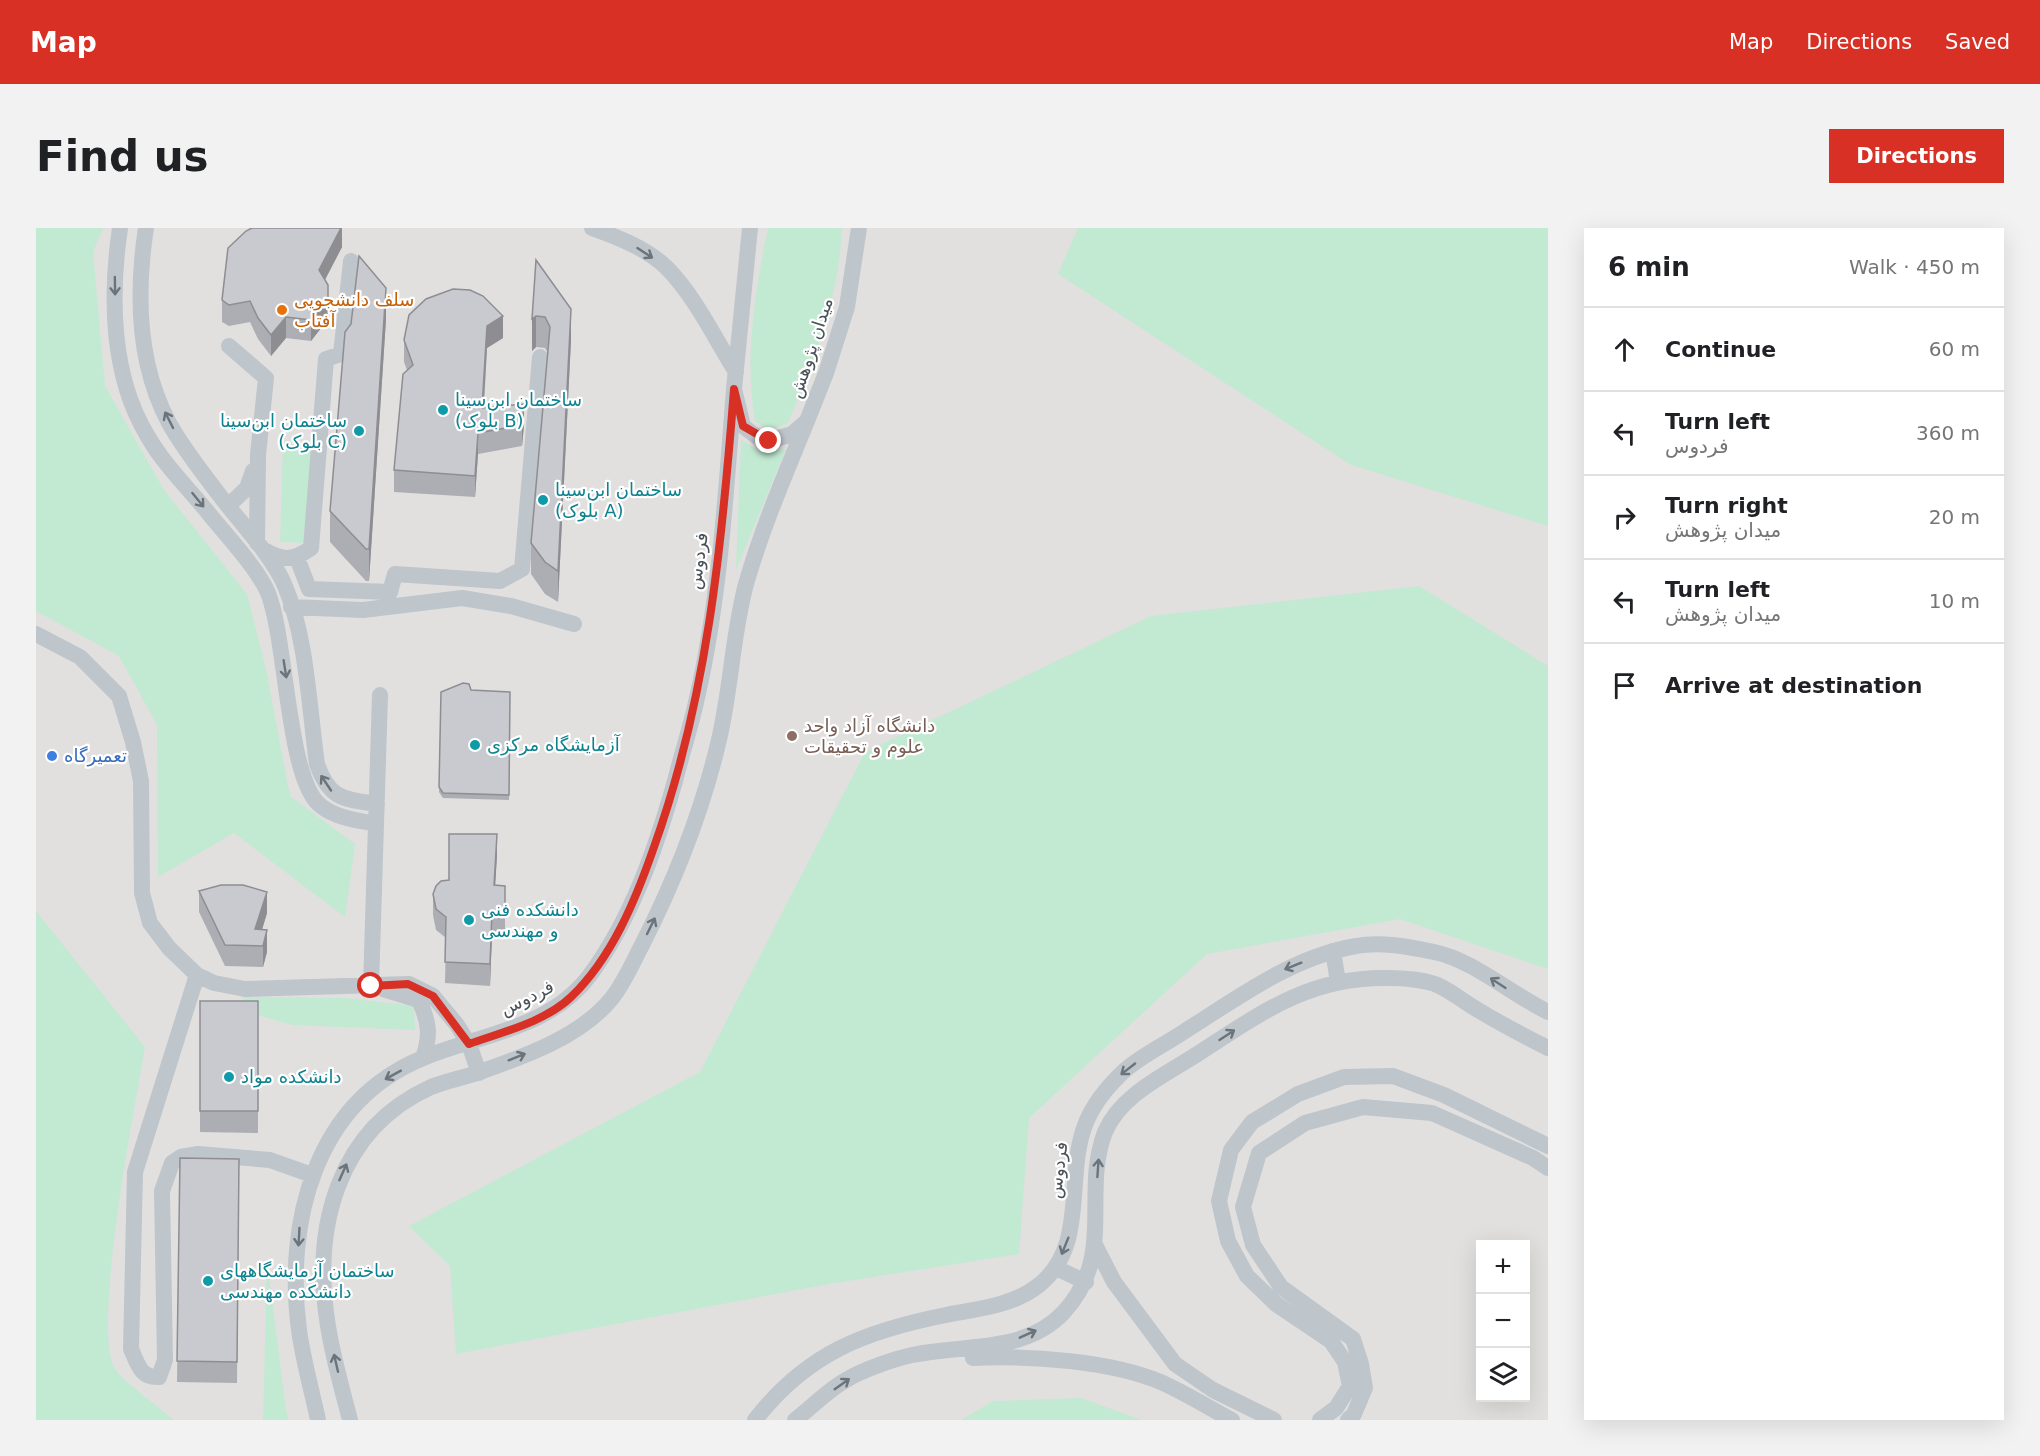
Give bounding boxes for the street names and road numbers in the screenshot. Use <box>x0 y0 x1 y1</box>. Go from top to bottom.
street label: میدان پژوهش <box>784 295 838 401</box>
street label: فردوس <box>683 531 713 591</box>
street label: فردوس <box>496 976 558 1020</box>
street label: فردوس <box>1044 1140 1072 1200</box>

